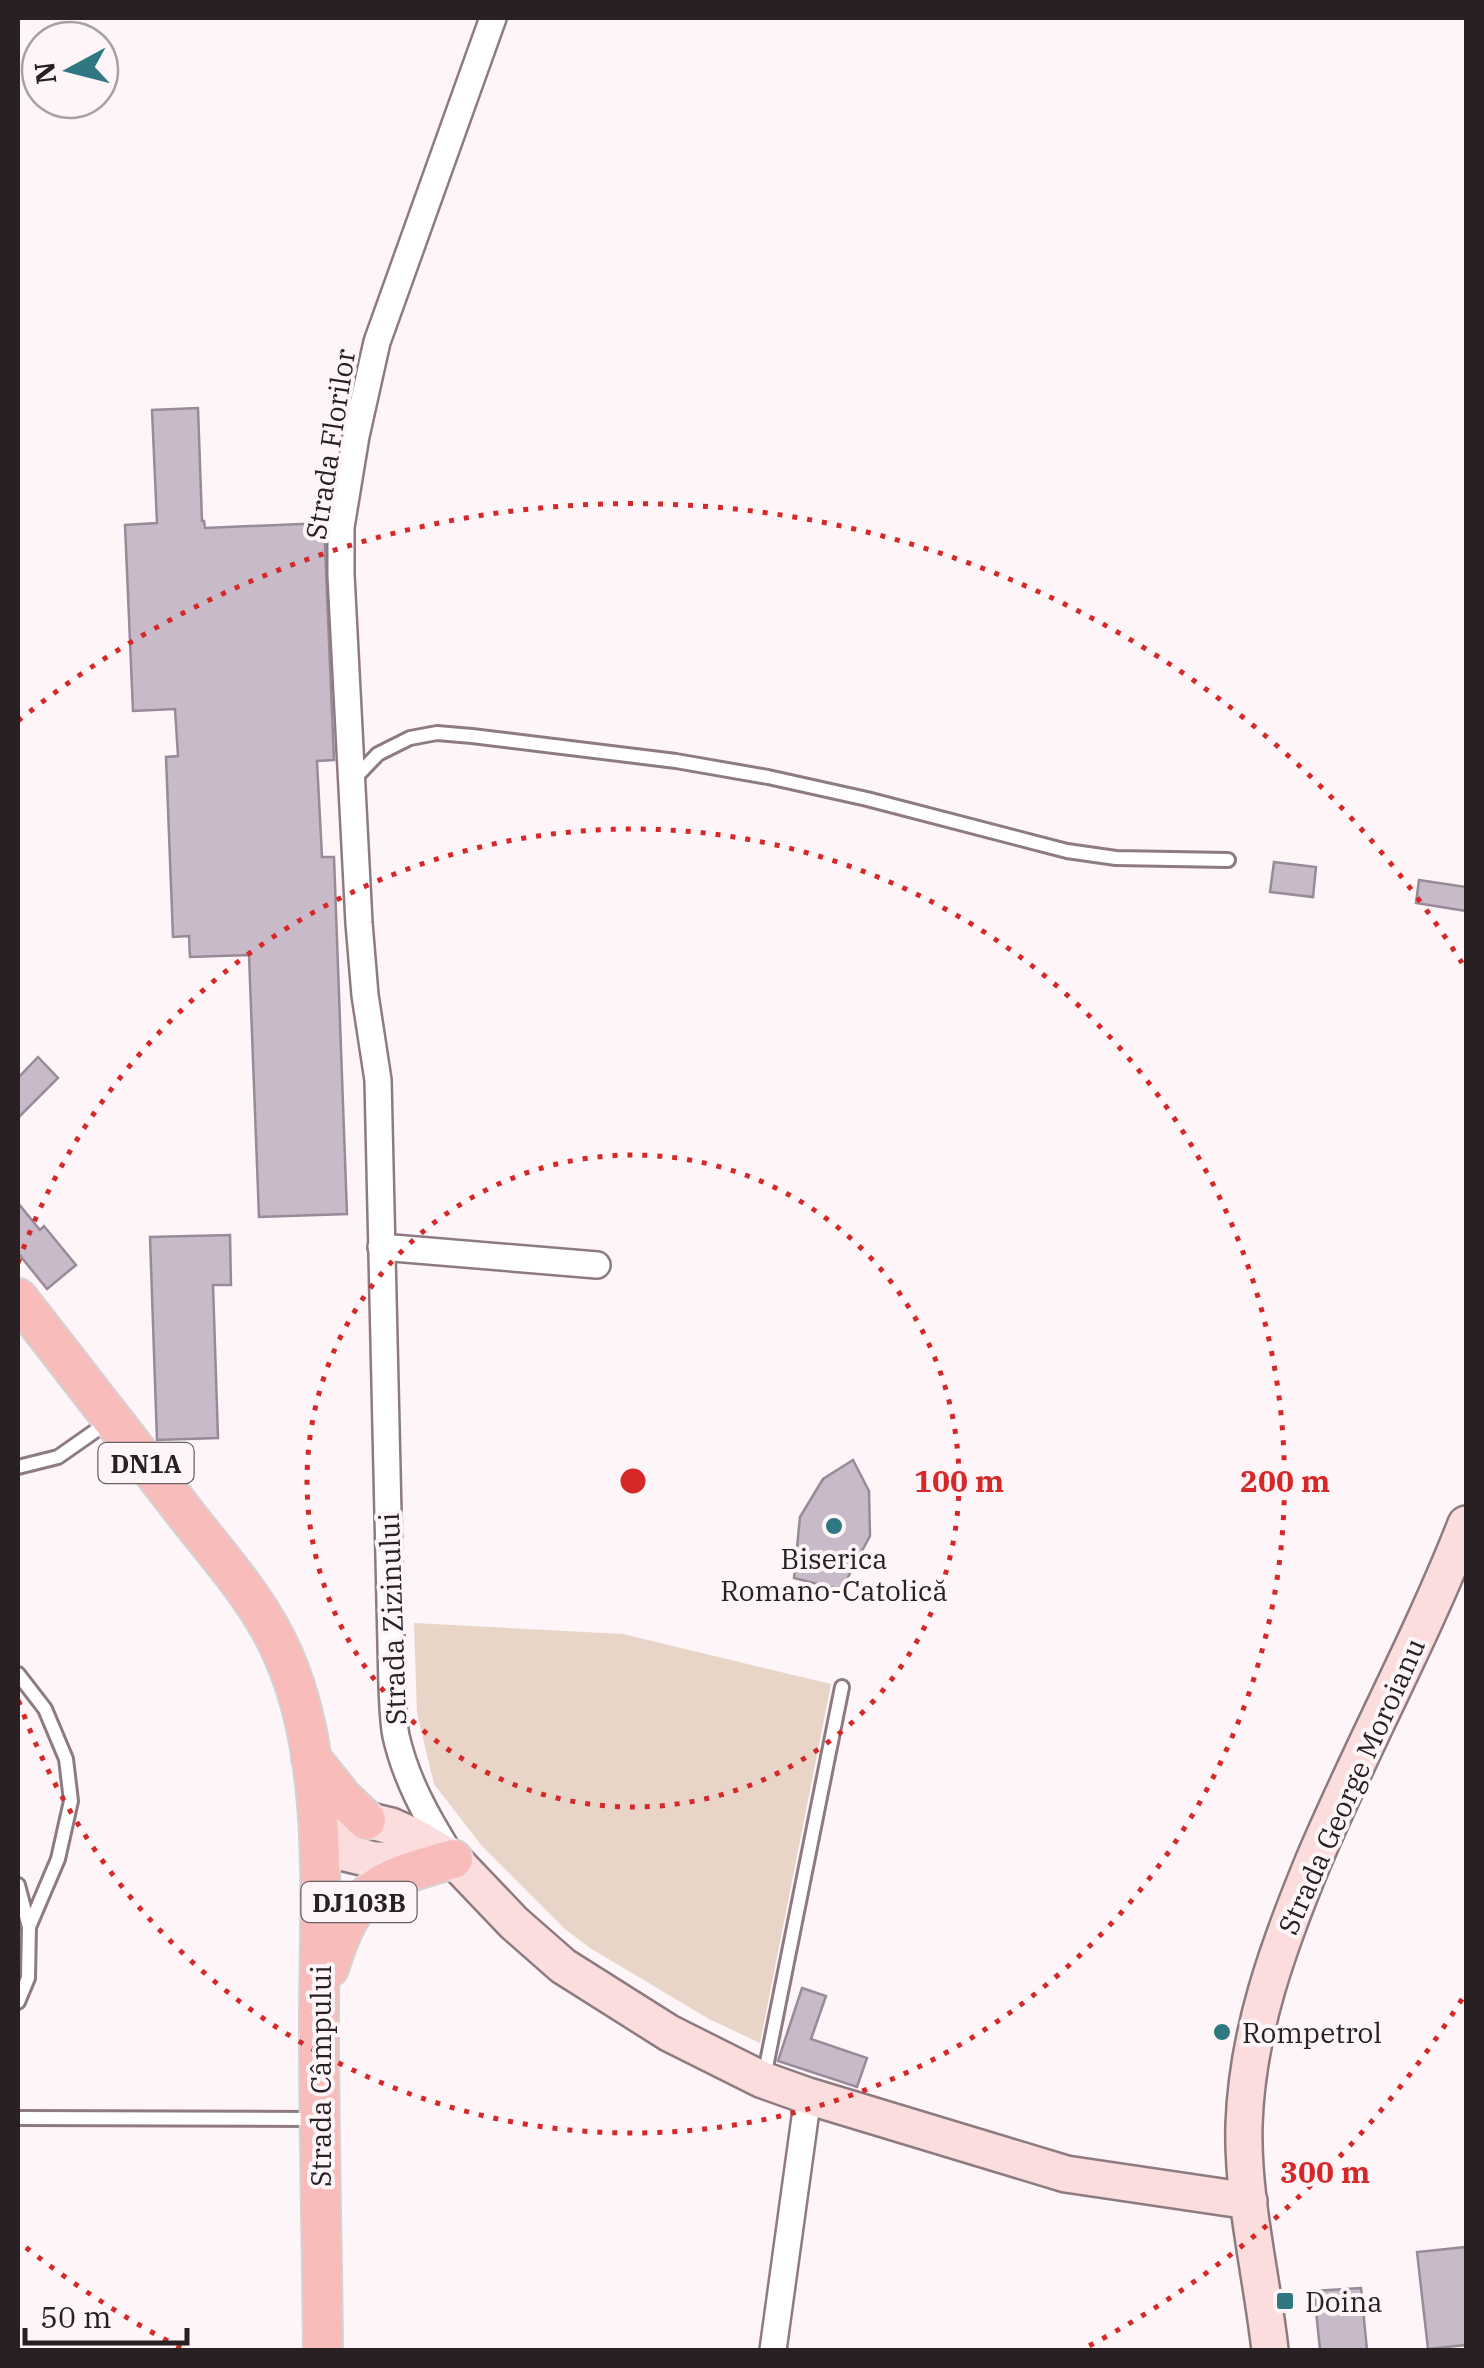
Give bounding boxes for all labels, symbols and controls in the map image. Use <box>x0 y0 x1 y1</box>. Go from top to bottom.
north arrow <box>20 20 120 120</box>
text: N <box>25 60 64 86</box>
street label: Strada Florilor <box>297 346 363 542</box>
road number: DN1A <box>98 1443 194 1483</box>
text: 100 m <box>914 1461 1004 1500</box>
text: 200 m <box>1240 1461 1330 1500</box>
centre of rings <box>615 1463 651 1499</box>
street label: Strada Zizinului <box>370 1512 414 1726</box>
marker: Biserica Romano-Catolică <box>823 1515 845 1537</box>
place label: Biserica Romano-Catolică <box>720 1540 948 1609</box>
street label: Strada George Moroianu <box>1269 1632 1433 1940</box>
road number: DJ103B <box>302 1882 416 1922</box>
street label: Strada Câmpului <box>302 1965 339 2187</box>
place label: Rompetrol <box>1242 2014 1382 2051</box>
marker: Rompetrol <box>1211 2021 1233 2043</box>
text: 300 m <box>1280 2152 1370 2191</box>
scale bar <box>25 2283 188 2345</box>
place label: Doina <box>1305 2283 1383 2320</box>
marker: Doina <box>1274 2290 1296 2312</box>
text: 50 m <box>40 2297 112 2336</box>

